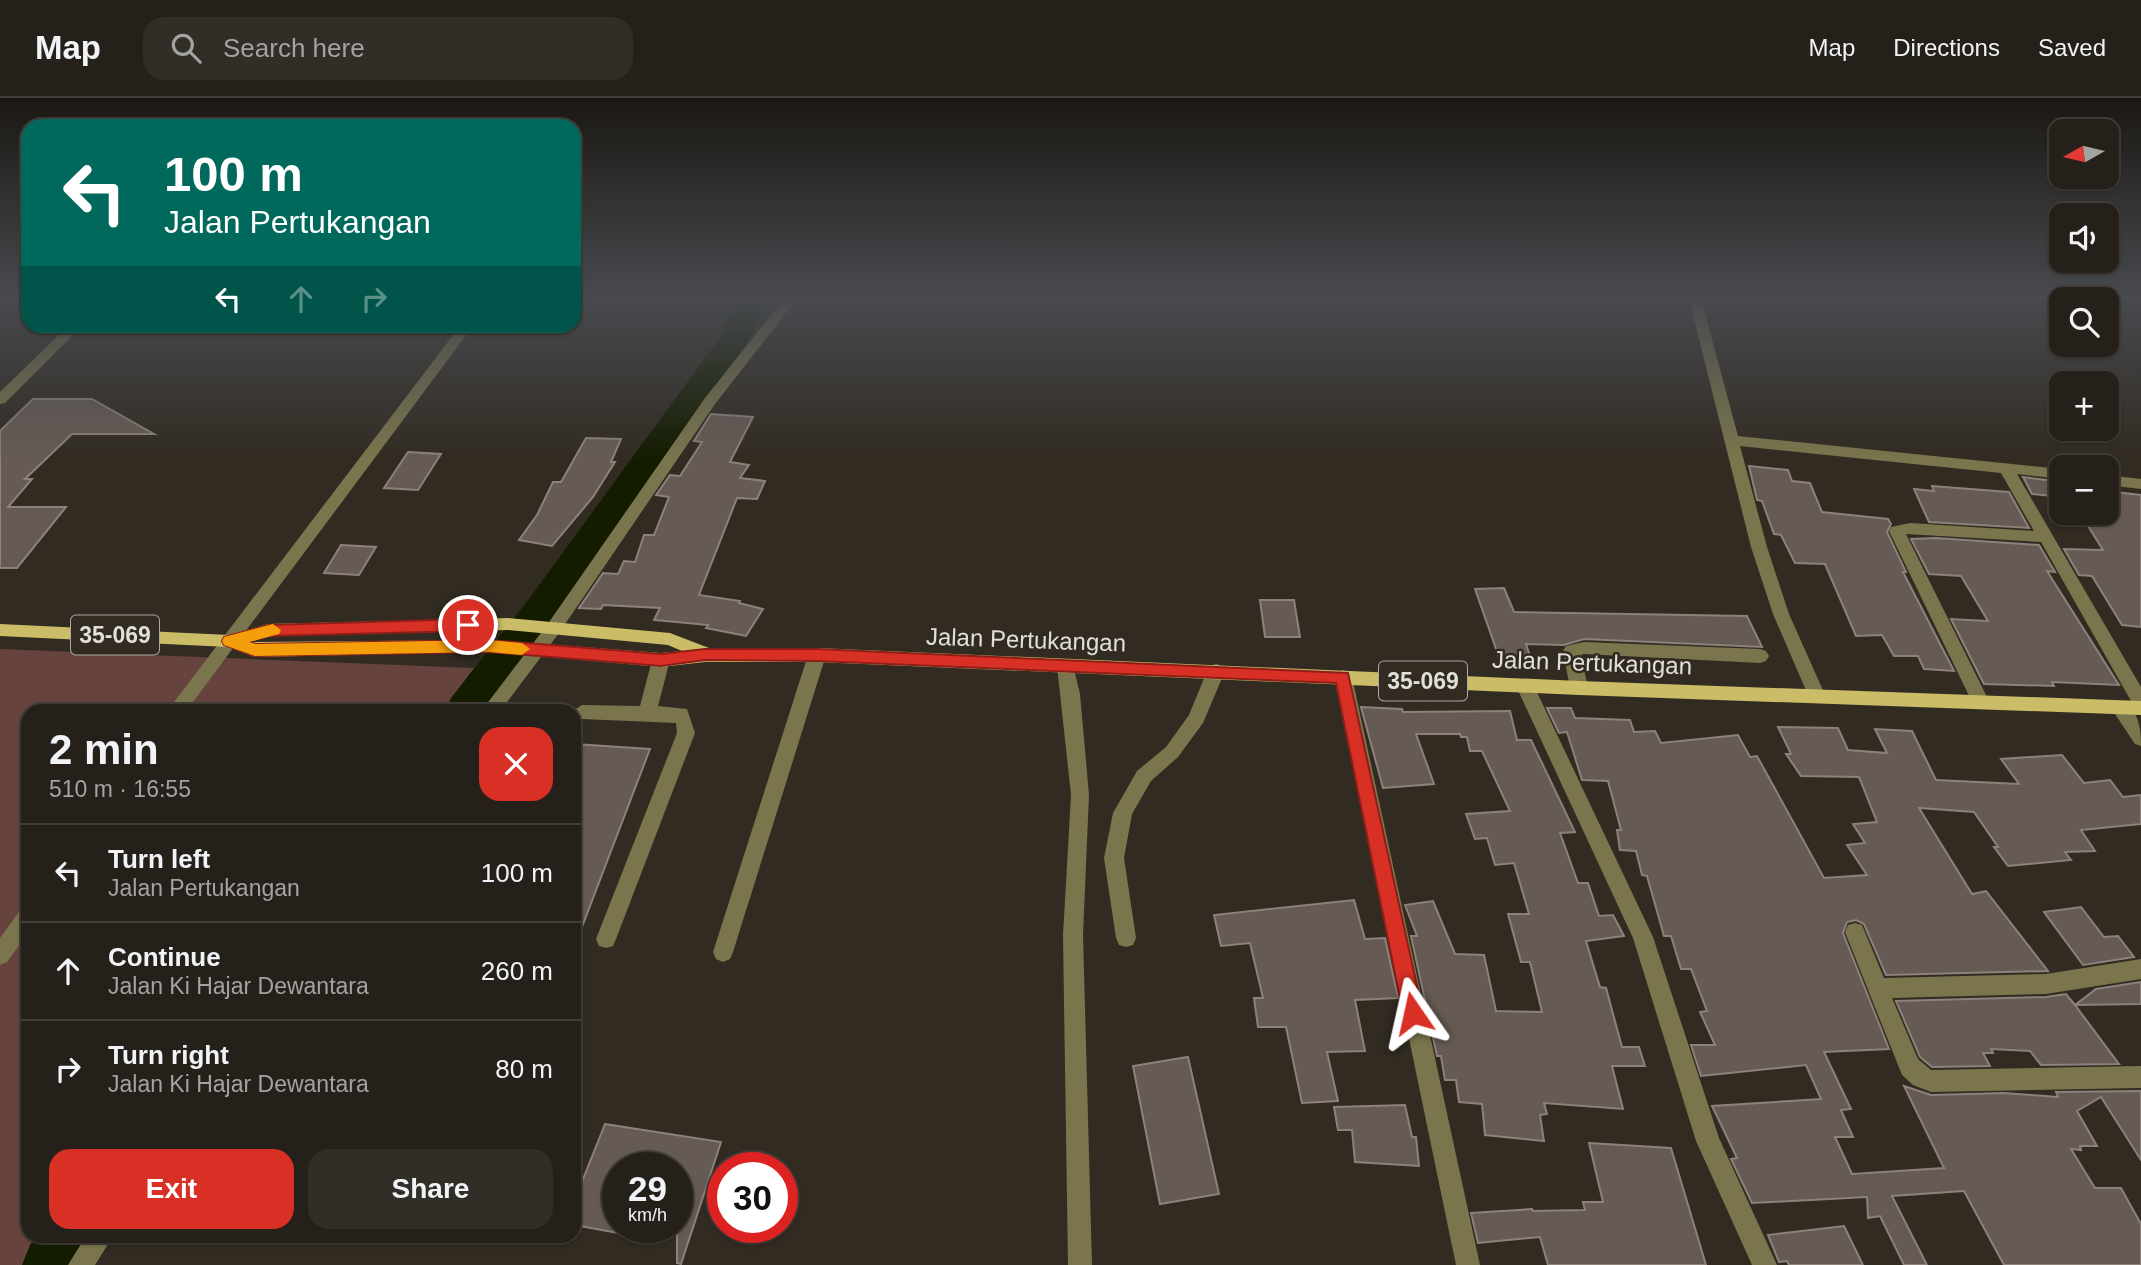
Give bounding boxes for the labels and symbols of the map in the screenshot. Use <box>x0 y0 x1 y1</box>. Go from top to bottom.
north arrow <box>2049 119 2119 189</box>
pin <box>438 595 498 655</box>
road number: 35-069 <box>71 615 159 654</box>
street label: Jalan Pertukangan <box>926 623 1127 656</box>
street label: Jalan Pertukangan <box>1492 646 1693 679</box>
road number: 35-069 <box>1379 662 1467 701</box>
position arrow <box>1376 976 1450 1050</box>
speed limit sign: 30 <box>707 1152 798 1243</box>

